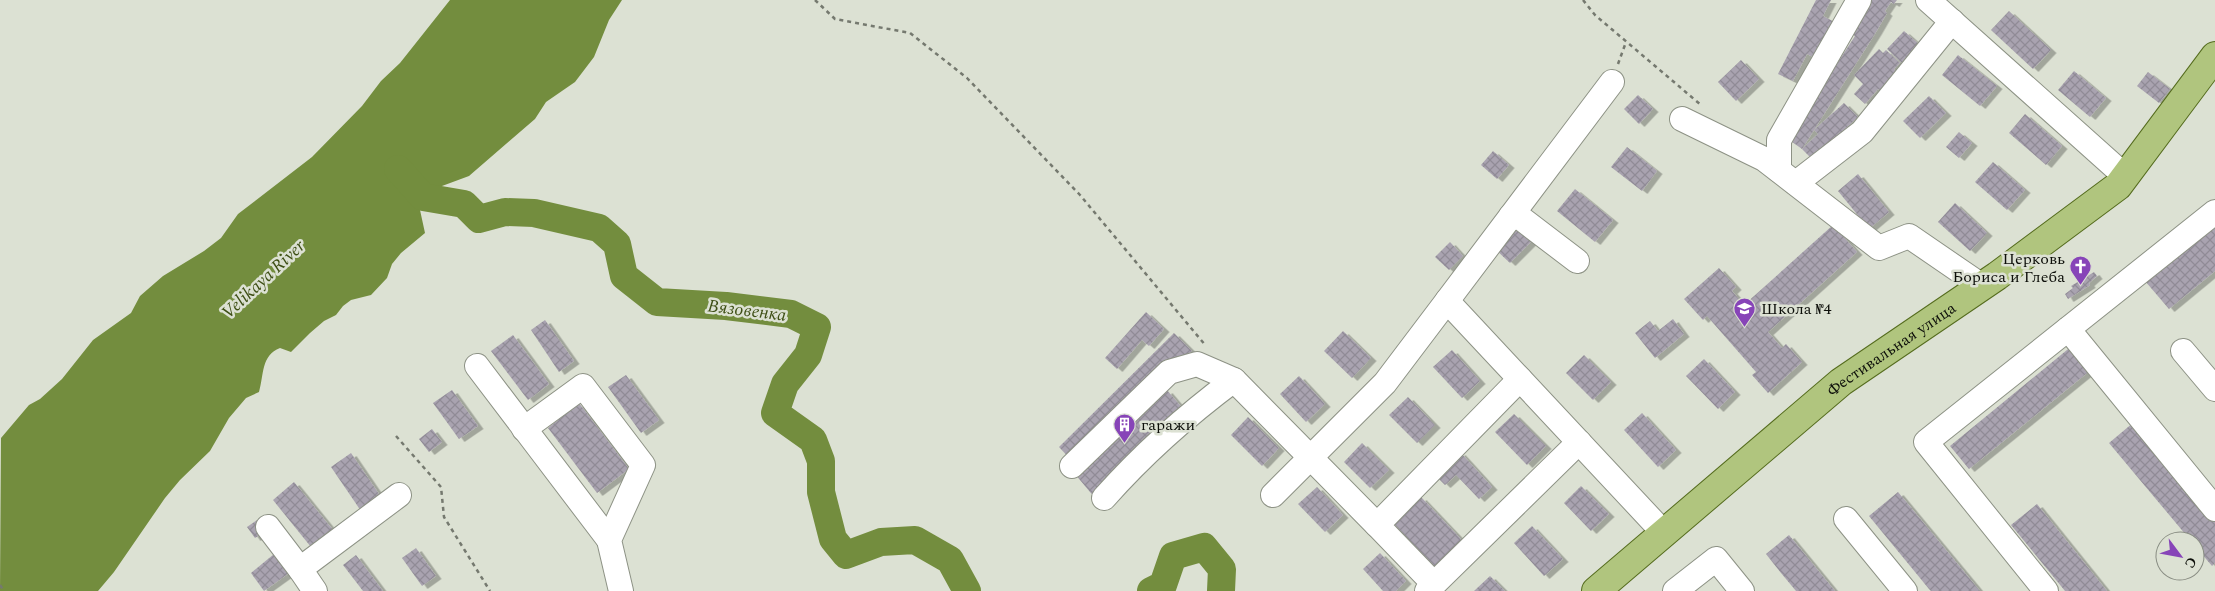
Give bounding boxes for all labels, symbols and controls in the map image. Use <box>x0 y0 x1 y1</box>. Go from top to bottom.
water label: Velikaya River <box>215 233 312 325</box>
place label: Церковь Бориса и Глеба <box>1953 247 2065 289</box>
church icon: Церковь Бориса и Глеба <box>2069 255 2093 286</box>
water label: Вязовенка <box>706 292 788 329</box>
school or university icon: Школа №4 <box>1733 296 1757 327</box>
street label: Фестивальная улица <box>1822 296 1961 402</box>
place label: Школа №4 <box>1761 297 1832 321</box>
building icon: гаражи <box>1113 412 1137 443</box>
place label: гаражи <box>1141 413 1195 437</box>
north arrow <box>2155 531 2205 581</box>
text: С <box>2179 553 2202 572</box>

